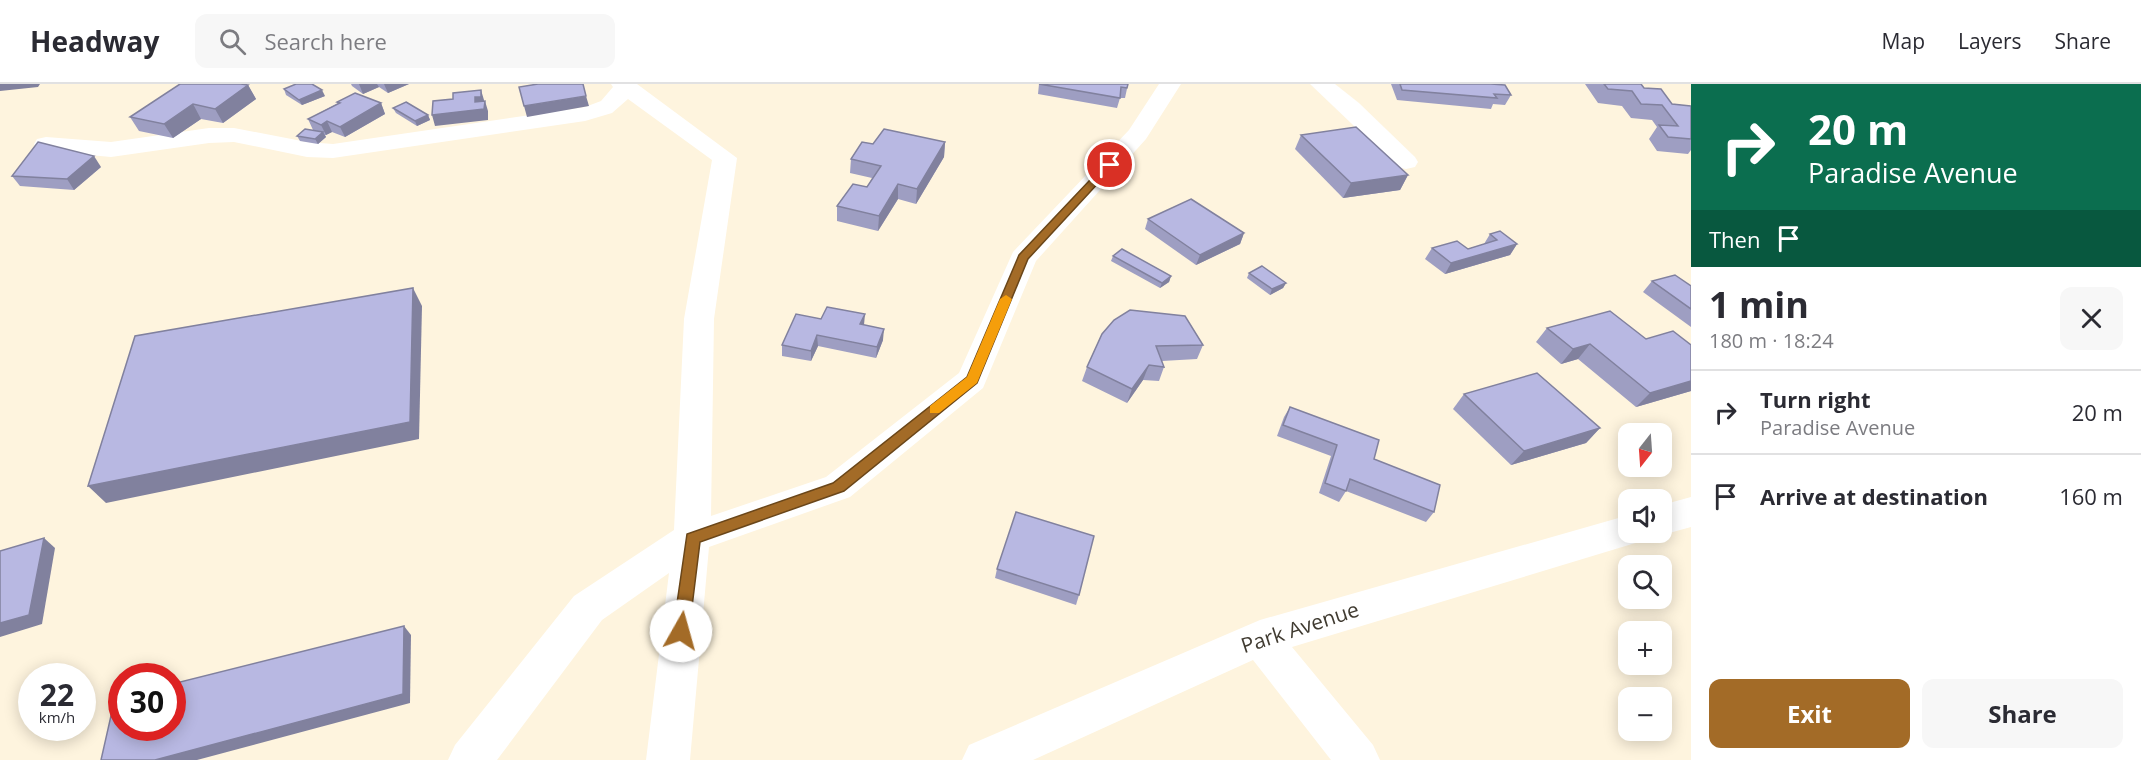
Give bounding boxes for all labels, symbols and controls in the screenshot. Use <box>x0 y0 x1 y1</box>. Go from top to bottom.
search box <box>195 14 615 68</box>
text: Headway <box>30 22 159 60</box>
icon: search <box>216 25 249 58</box>
text: Search here <box>264 26 387 56</box>
text: Map <box>1882 27 1925 55</box>
text: Layers <box>1958 27 2022 55</box>
text: Share <box>2055 27 2111 55</box>
text: 20 m <box>1808 100 1908 157</box>
icon: right <box>1709 108 1787 186</box>
pin <box>1084 139 1135 190</box>
icon: arrive <box>1093 148 1126 181</box>
text: Paradise Avenue <box>1808 154 2018 191</box>
icon: arrive <box>1772 222 1805 255</box>
text: Then <box>1709 224 1760 254</box>
text: 1 min <box>1709 280 1809 329</box>
button: close <box>2060 287 2123 350</box>
text: 180 m · 18:24 <box>1709 327 1834 354</box>
text: Turn right <box>1760 384 1871 414</box>
icon: right <box>1709 396 1742 429</box>
text: 20 m <box>2072 397 2123 427</box>
text: Paradise Avenue <box>1760 414 1915 441</box>
north arrow <box>1618 423 1672 477</box>
map controls <box>1618 423 1672 741</box>
icon: arrive <box>1709 480 1742 513</box>
text: Arrive at destination <box>1760 481 1988 511</box>
text: 160 m <box>2059 481 2123 511</box>
button: sound <box>1618 489 1672 543</box>
button: search <box>1618 555 1672 609</box>
street label: Park Avenue <box>1237 595 1362 659</box>
position arrow <box>649 599 713 663</box>
button: + <box>1618 621 1672 675</box>
speed limit sign: 30 <box>108 663 186 741</box>
text: 22 <box>40 674 74 715</box>
button: Exit <box>1709 679 1910 748</box>
button: Share <box>1922 679 2123 748</box>
button: − <box>1618 687 1672 741</box>
text: km/h <box>39 707 75 727</box>

